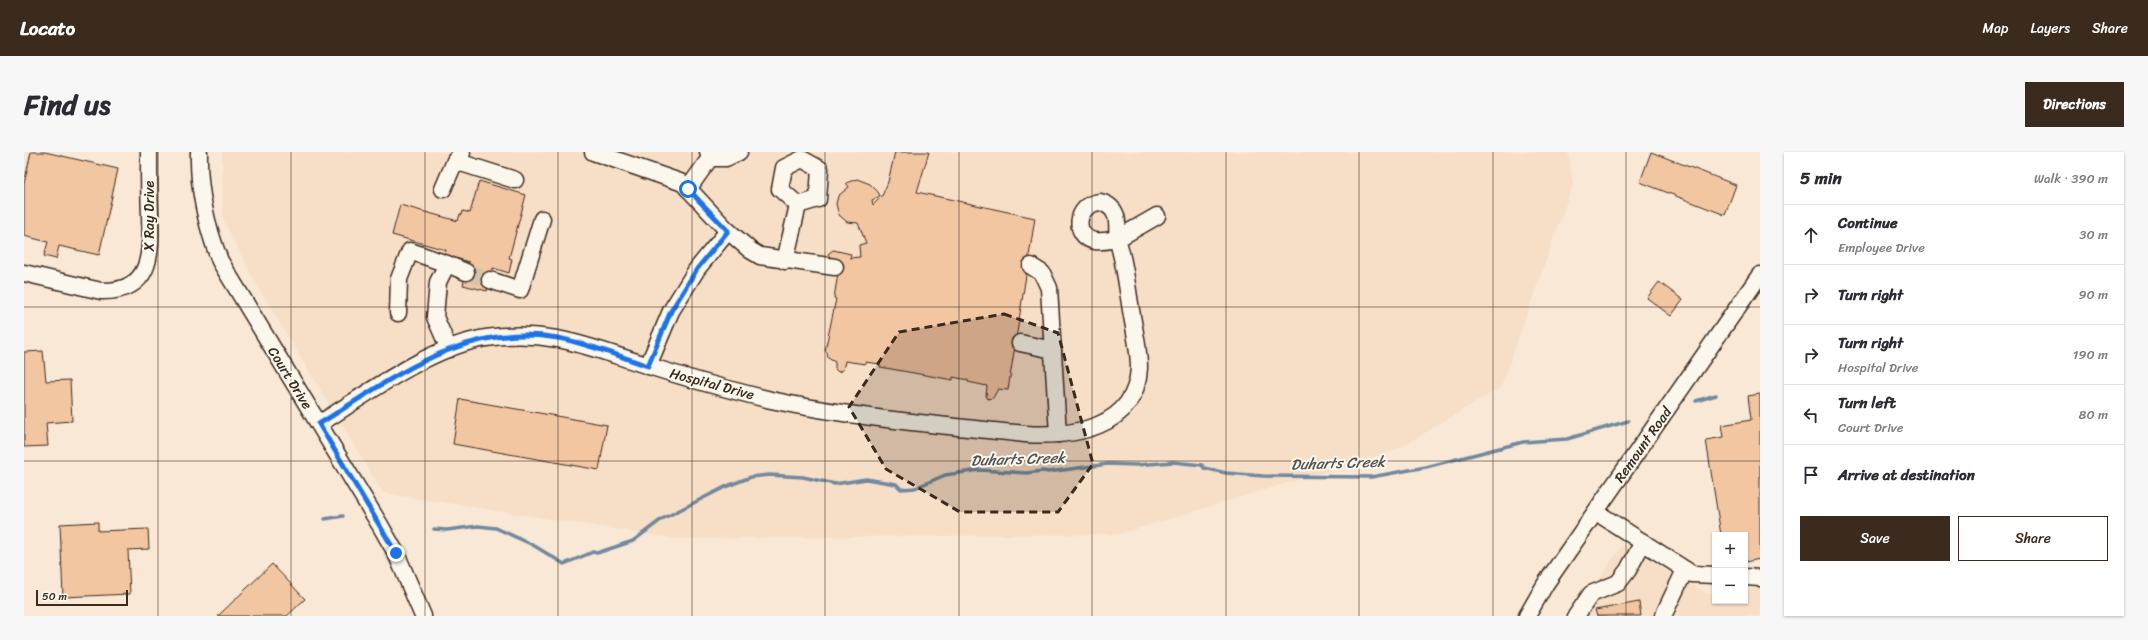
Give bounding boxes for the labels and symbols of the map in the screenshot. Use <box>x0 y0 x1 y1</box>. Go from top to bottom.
street label: X Ray Drive <box>137 180 162 252</box>
route start <box>679 180 697 198</box>
street label: Court Drive <box>261 341 319 415</box>
street label: Hospital Drive <box>667 361 757 407</box>
street label: Remount Road <box>1608 400 1679 488</box>
water label: Duharts Creek <box>970 444 1067 474</box>
water label: Duharts Creek <box>1290 448 1387 478</box>
route end <box>387 544 405 562</box>
scale bar <box>36 588 128 607</box>

